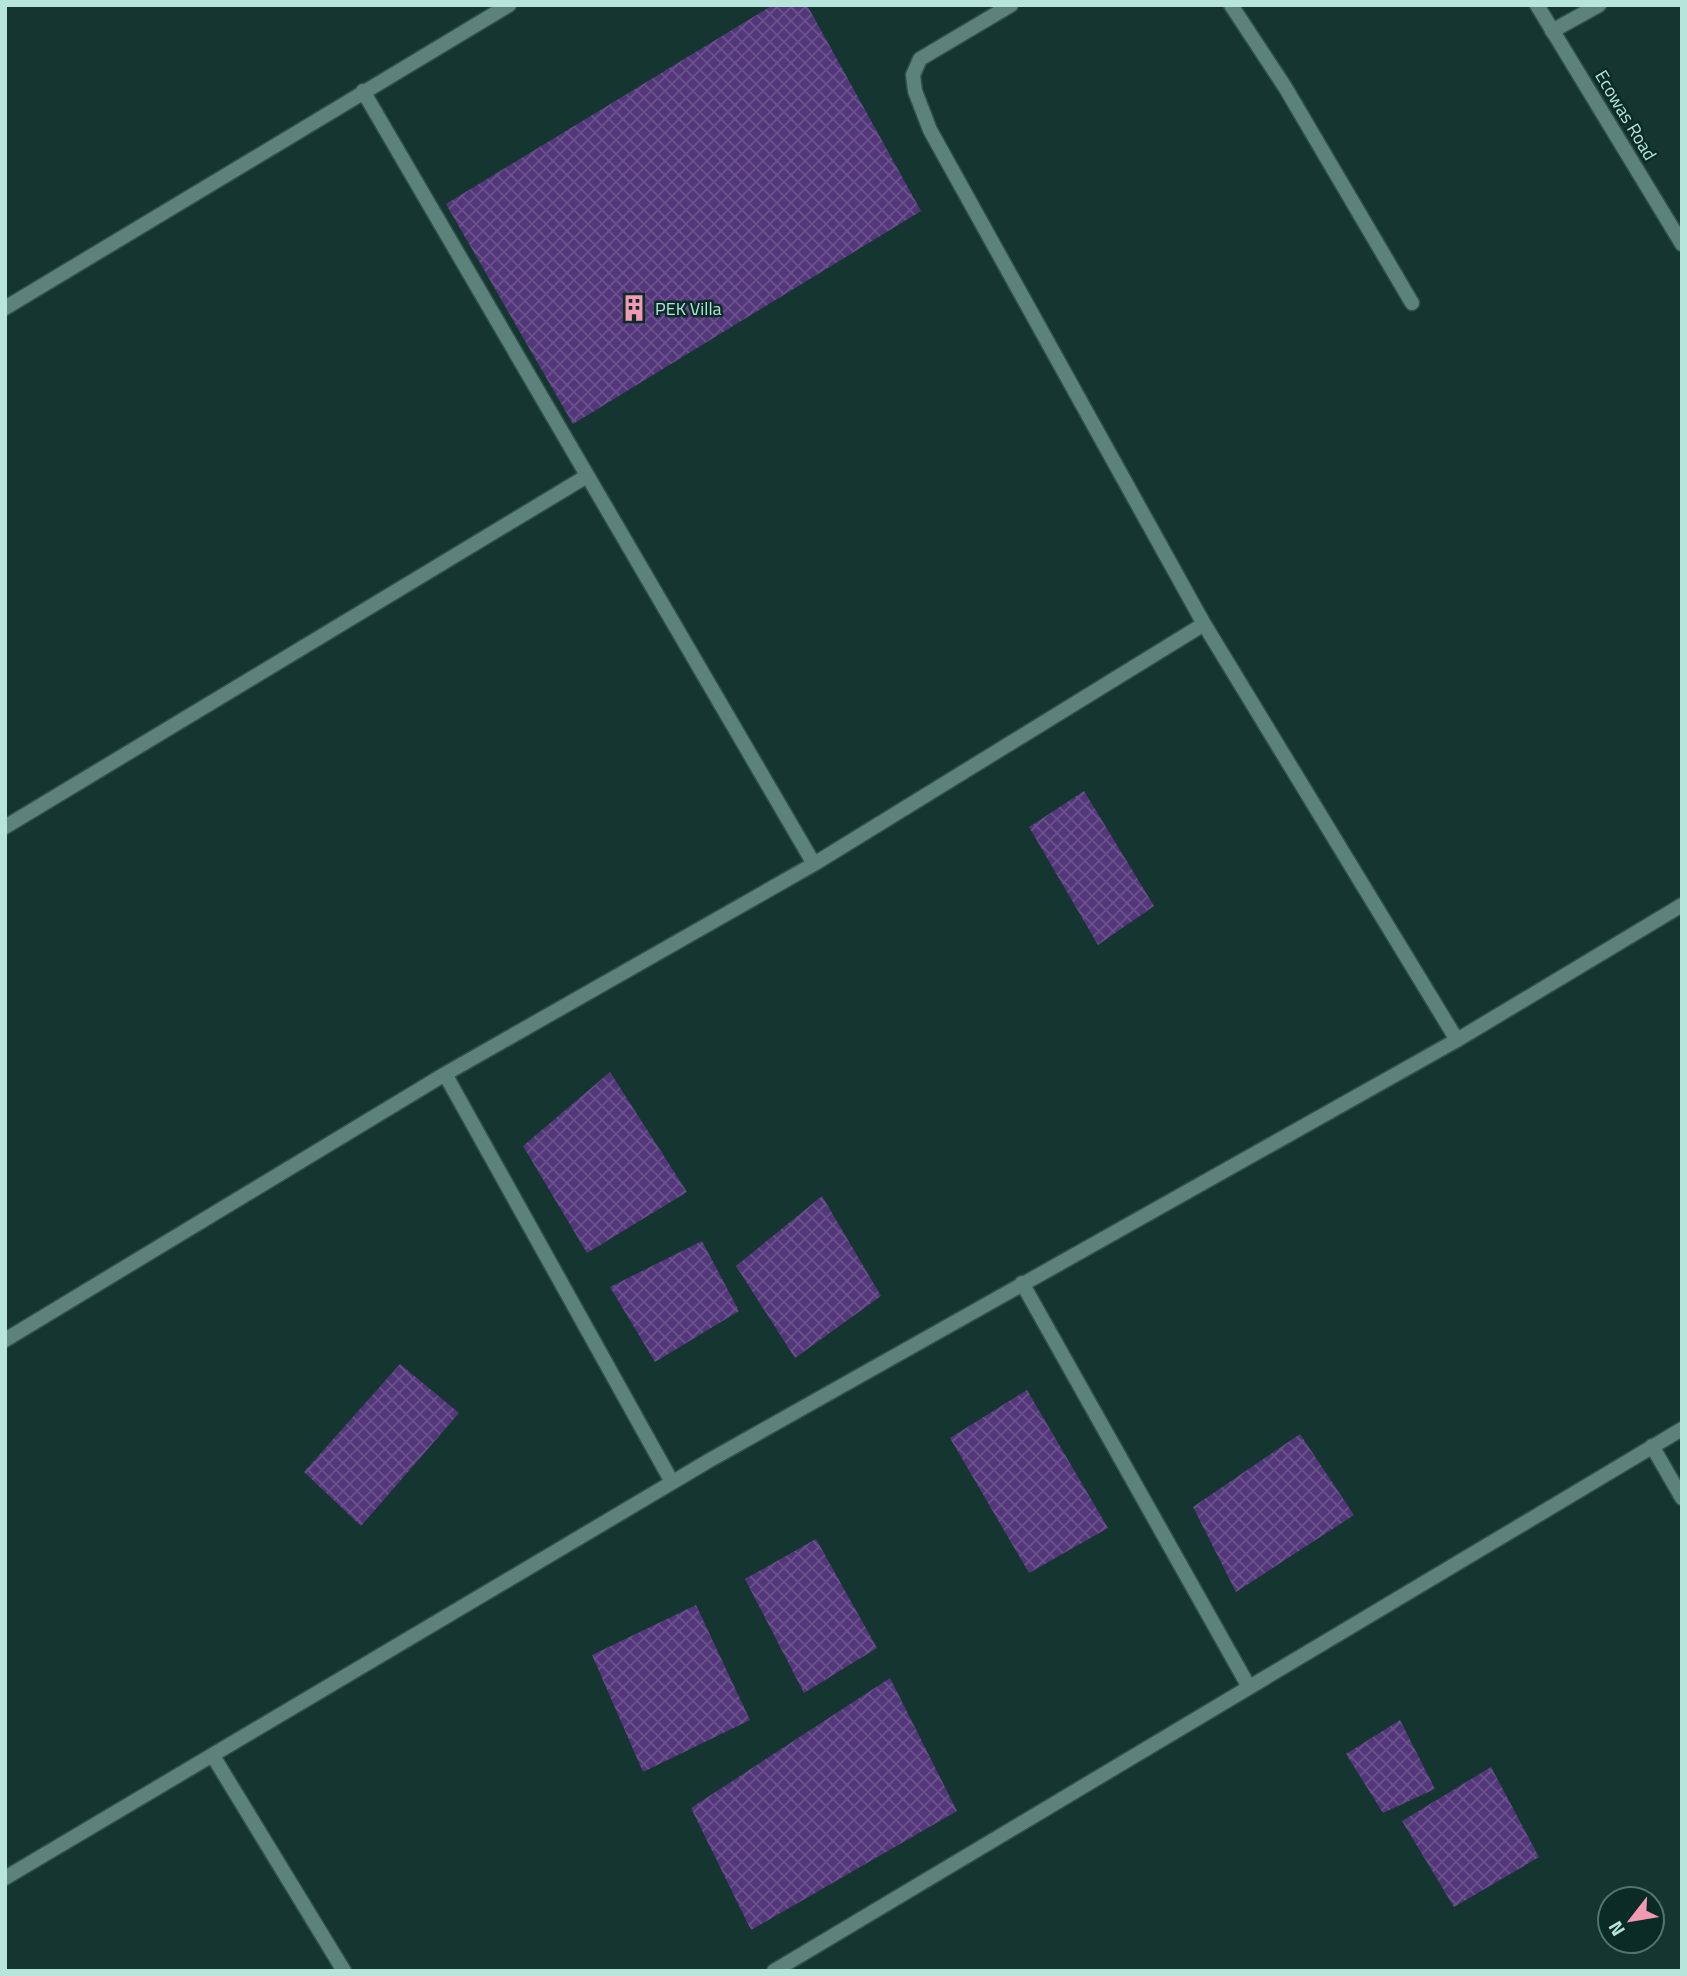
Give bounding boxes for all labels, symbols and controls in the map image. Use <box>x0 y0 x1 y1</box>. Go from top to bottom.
street label: Ecowas Road <box>1588 65 1664 165</box>
building icon: PEK Villa <box>619 293 649 323</box>
place label: PEK Villa <box>655 295 722 322</box>
north arrow <box>1596 1885 1666 1955</box>
text: N <box>1600 1916 1632 1942</box>

